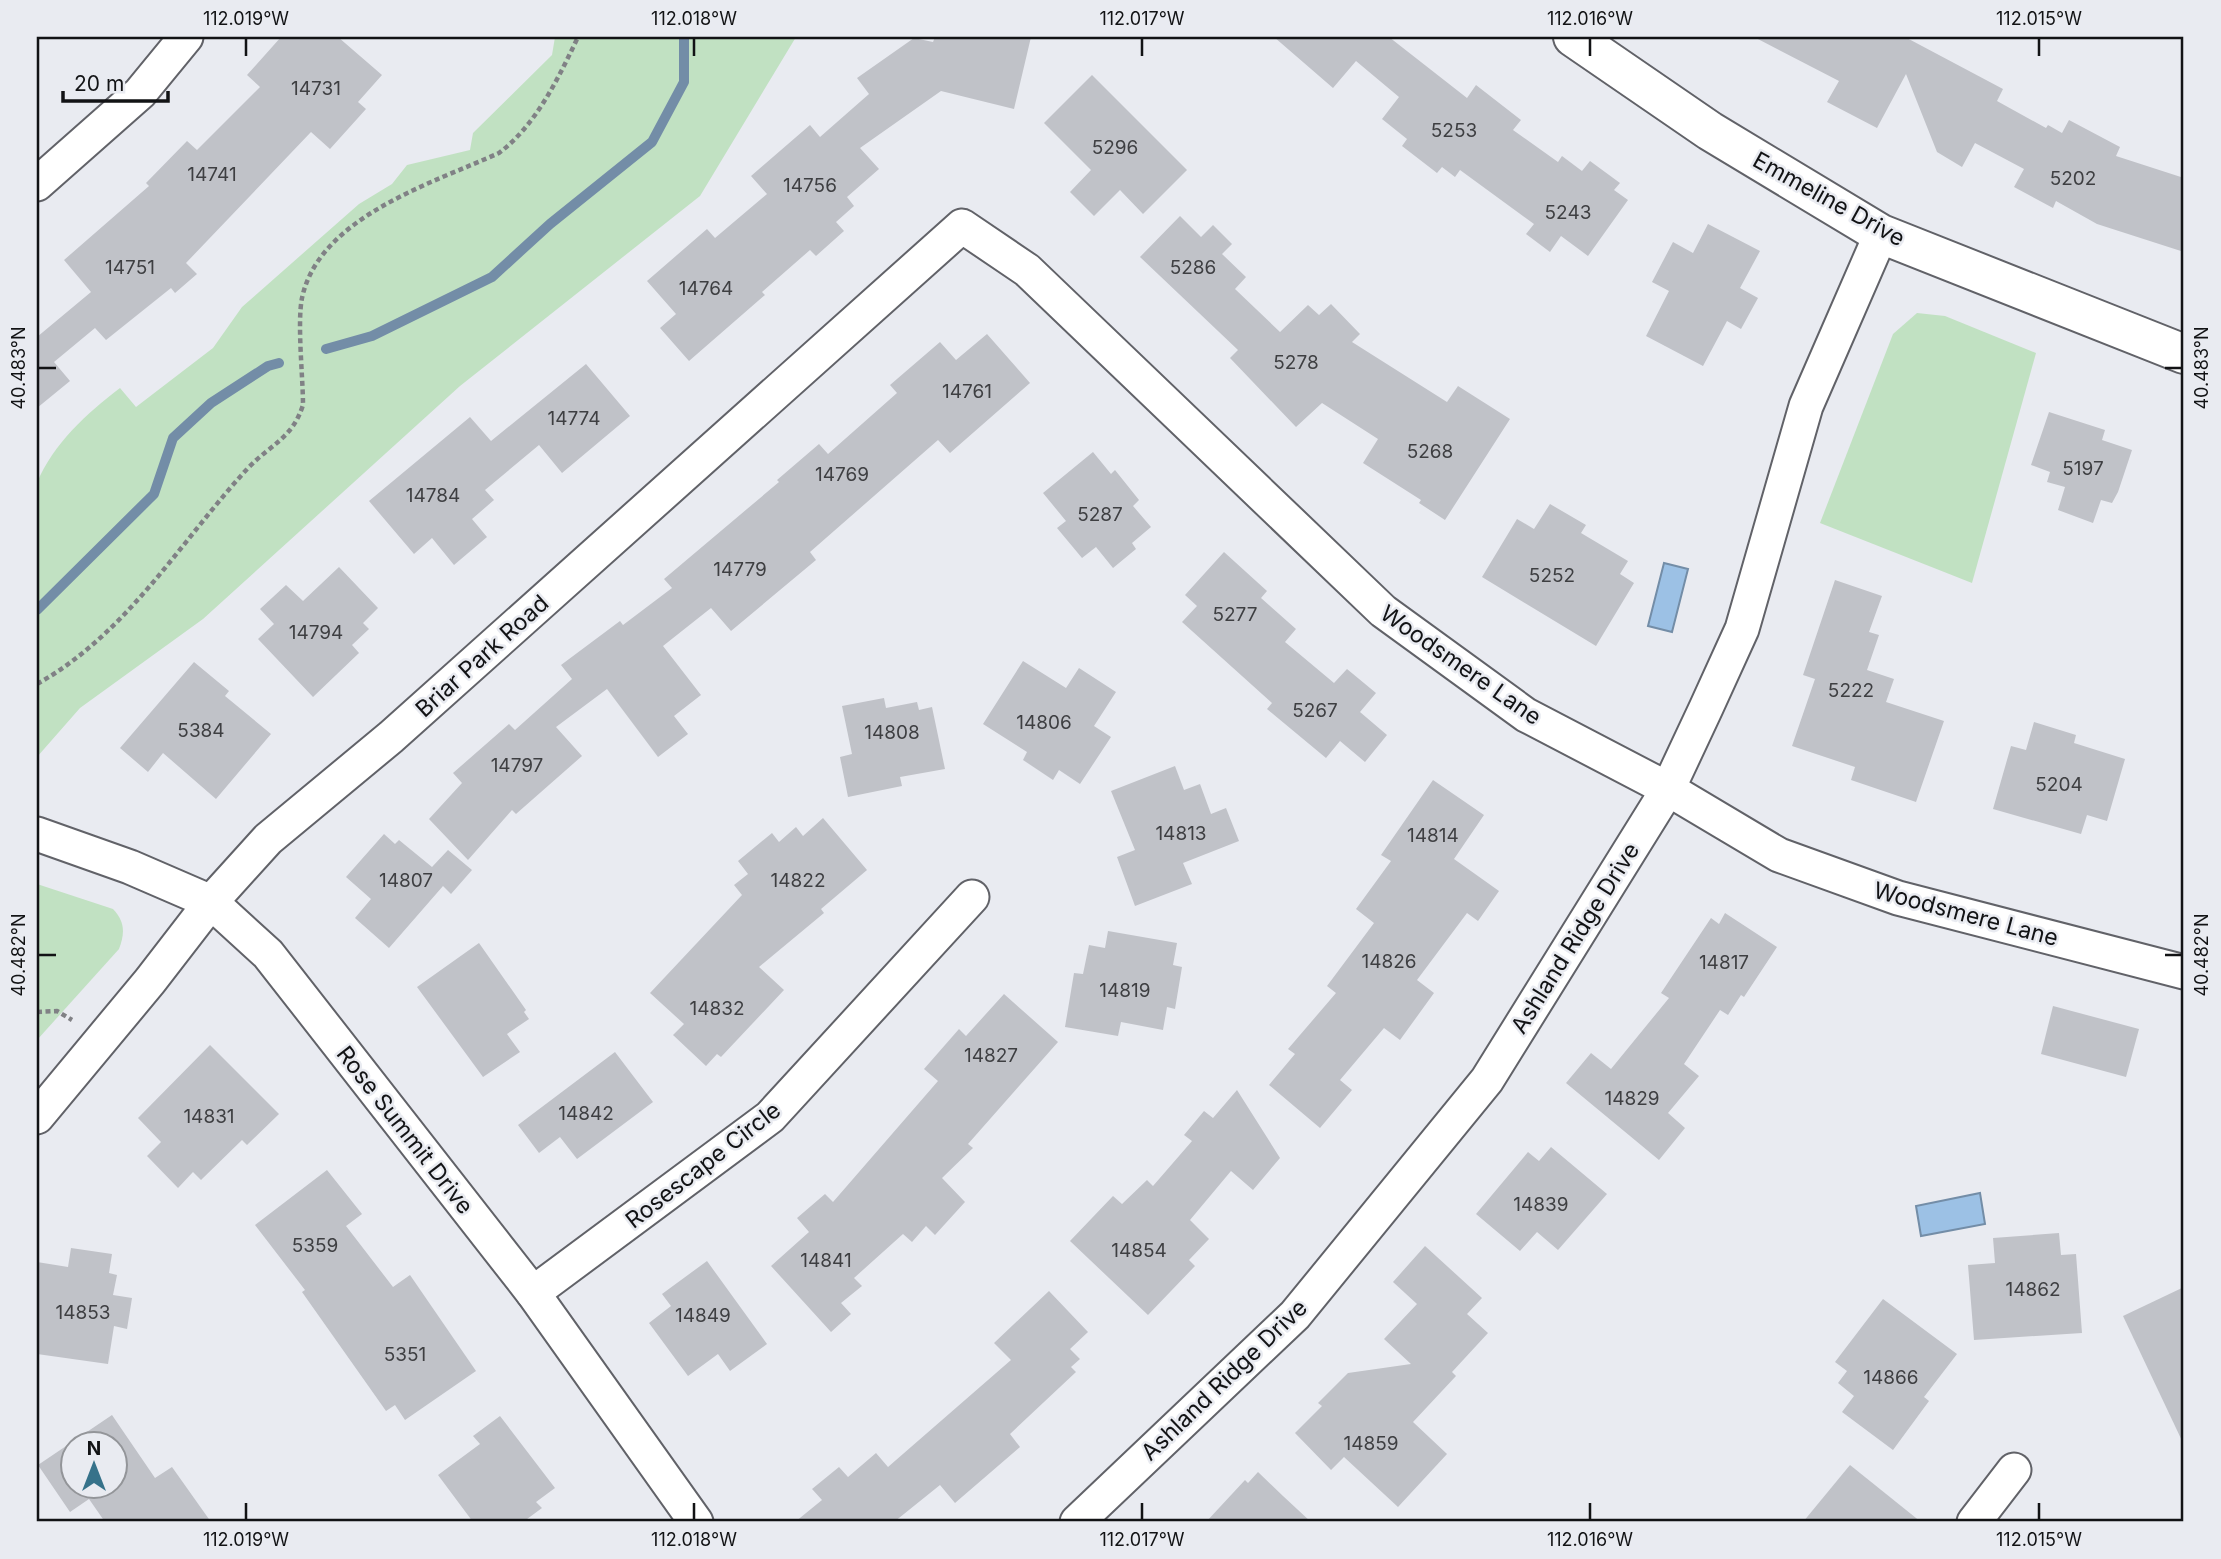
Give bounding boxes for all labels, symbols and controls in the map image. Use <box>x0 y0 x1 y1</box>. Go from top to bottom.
text: 112.019°W <box>203 8 289 29</box>
text: 112.018°W <box>651 8 737 29</box>
text: 112.017°W <box>1099 8 1185 29</box>
text: 112.016°W <box>1547 8 1633 29</box>
text: 112.015°W <box>1996 8 2082 29</box>
scale bar <box>63 60 168 104</box>
text: 20 m <box>74 71 124 96</box>
house number: 14731 <box>291 77 341 100</box>
house number: 5253 <box>1431 119 1477 142</box>
house number: 5296 <box>1092 136 1138 159</box>
street label: Emmeline Drive <box>1748 146 1910 252</box>
house number: 14741 <box>187 163 237 186</box>
house number: 5202 <box>2050 167 2096 190</box>
house number: 14756 <box>783 174 837 197</box>
house number: 5243 <box>1545 201 1591 224</box>
house number: 14751 <box>105 256 155 279</box>
house number: 5286 <box>1170 256 1216 279</box>
house number: 14764 <box>679 277 733 300</box>
text: 40.483°N <box>8 326 29 410</box>
text: 40.483°N <box>2191 326 2212 410</box>
house number: 5278 <box>1273 351 1319 374</box>
house number: 14761 <box>942 380 992 403</box>
house number: 14774 <box>547 407 601 430</box>
house number: 5268 <box>1407 440 1453 463</box>
house number: 5197 <box>2062 457 2104 480</box>
house number: 14769 <box>815 463 869 486</box>
house number: 14784 <box>406 484 460 507</box>
house number: 5287 <box>1077 503 1123 526</box>
house number: 14779 <box>713 558 767 581</box>
house number: 5252 <box>1529 564 1575 587</box>
street label: Briar Park Road <box>410 589 554 723</box>
street label: Woodsmere Lane <box>1375 599 1547 731</box>
house number: 5277 <box>1212 603 1258 626</box>
house number: 14794 <box>289 621 343 644</box>
house number: 5222 <box>1828 679 1874 702</box>
house number: 5267 <box>1292 699 1338 722</box>
house number: 14806 <box>1016 711 1072 734</box>
house number: 5384 <box>177 719 225 742</box>
house number: 14808 <box>864 721 920 744</box>
house number: 14797 <box>491 754 543 777</box>
house number: 5204 <box>2035 773 2083 796</box>
house number: 14813 <box>1155 822 1207 845</box>
house number: 14814 <box>1407 824 1459 847</box>
street label: Ashland Ridge Drive <box>1505 837 1645 1039</box>
house number: 14807 <box>379 869 433 892</box>
house number: 14822 <box>771 869 825 892</box>
street label: Woodsmere Lane <box>1871 876 2061 952</box>
text: 40.482°N <box>8 913 29 997</box>
text: 40.482°N <box>2191 913 2212 997</box>
house number: 14826 <box>1361 950 1417 973</box>
house number: 14817 <box>1699 951 1749 974</box>
house number: 14819 <box>1099 979 1151 1002</box>
house number: 14832 <box>689 997 745 1020</box>
street label: Rose Summit Drive <box>331 1040 479 1220</box>
house number: 14827 <box>964 1044 1018 1067</box>
house number: 14829 <box>1604 1087 1660 1110</box>
street label: Rosescape Circle <box>620 1096 786 1234</box>
house number: 14842 <box>558 1102 614 1125</box>
house number: 14831 <box>183 1105 235 1128</box>
house number: 14839 <box>1513 1193 1569 1216</box>
house number: 5359 <box>292 1234 338 1257</box>
house number: 14854 <box>1111 1239 1167 1262</box>
house number: 14841 <box>800 1249 852 1272</box>
house number: 14862 <box>2005 1278 2061 1301</box>
street label: Ashland Ridge Drive <box>1135 1294 1313 1466</box>
house number: 14853 <box>55 1301 111 1324</box>
house number: 14849 <box>675 1304 731 1327</box>
house number: 5351 <box>384 1343 426 1366</box>
house number: 14866 <box>1863 1366 1919 1389</box>
north arrow <box>60 1430 130 1500</box>
house number: 14859 <box>1343 1432 1399 1455</box>
text: N <box>87 1437 101 1460</box>
text: 112.019°W <box>203 1529 289 1550</box>
text: 112.018°W <box>651 1529 737 1550</box>
text: 112.017°W <box>1099 1529 1185 1550</box>
text: 112.016°W <box>1547 1529 1633 1550</box>
text: 112.015°W <box>1996 1529 2082 1550</box>

